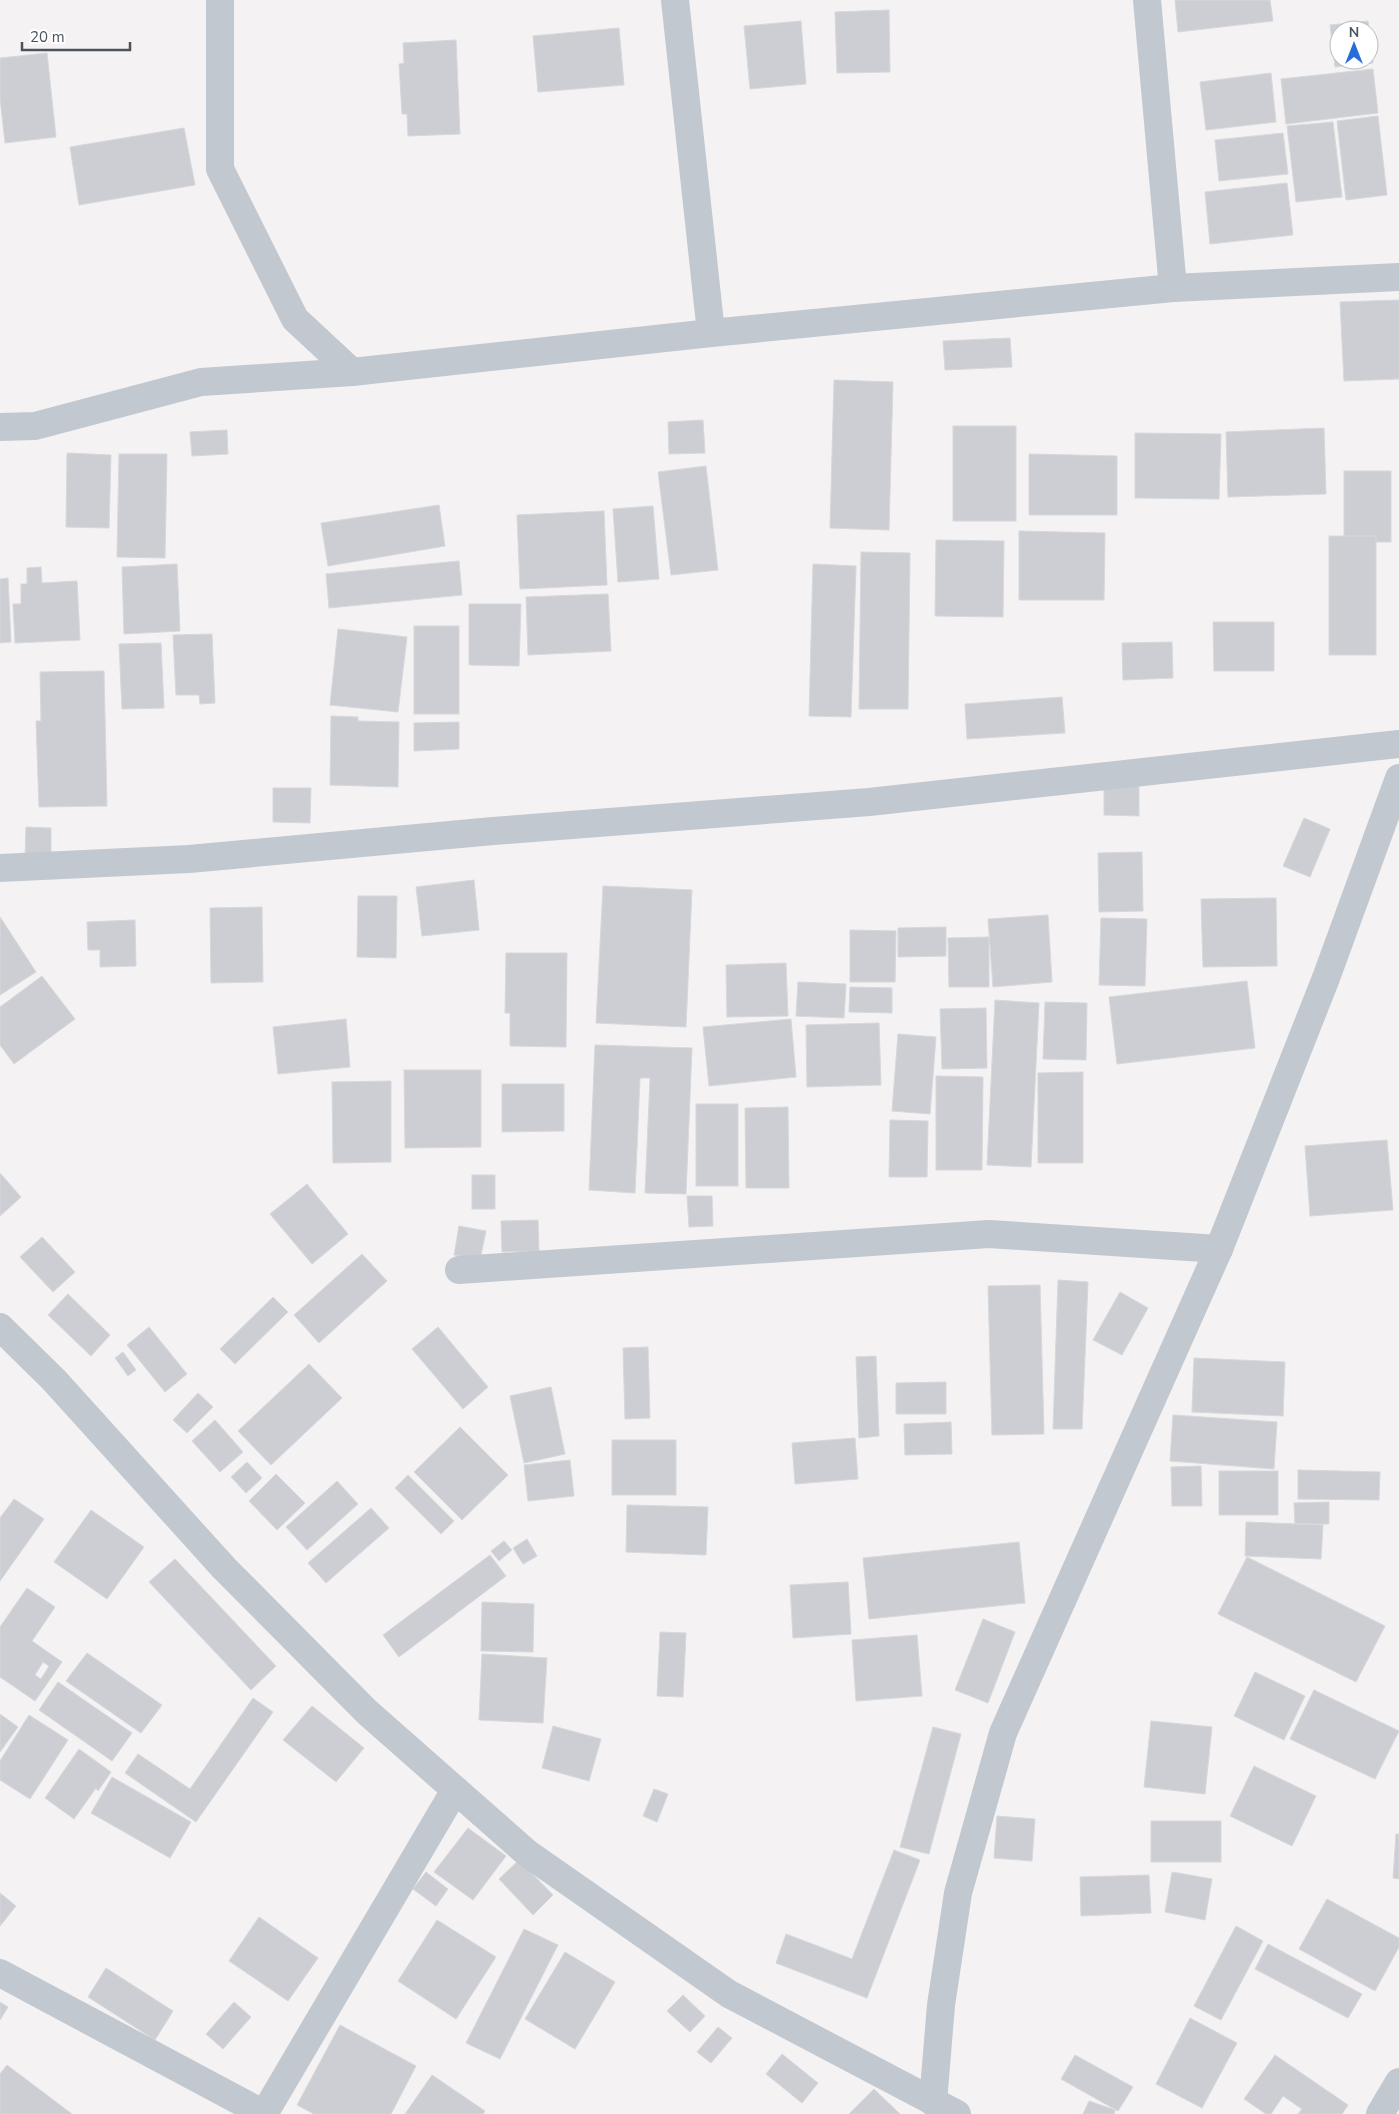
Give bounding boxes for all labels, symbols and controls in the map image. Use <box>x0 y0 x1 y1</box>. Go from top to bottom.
scale bar <box>22 20 130 52</box>
north arrow <box>1329 20 1379 70</box>
text: N <box>1349 23 1359 42</box>
text: 20 m <box>30 27 65 47</box>

